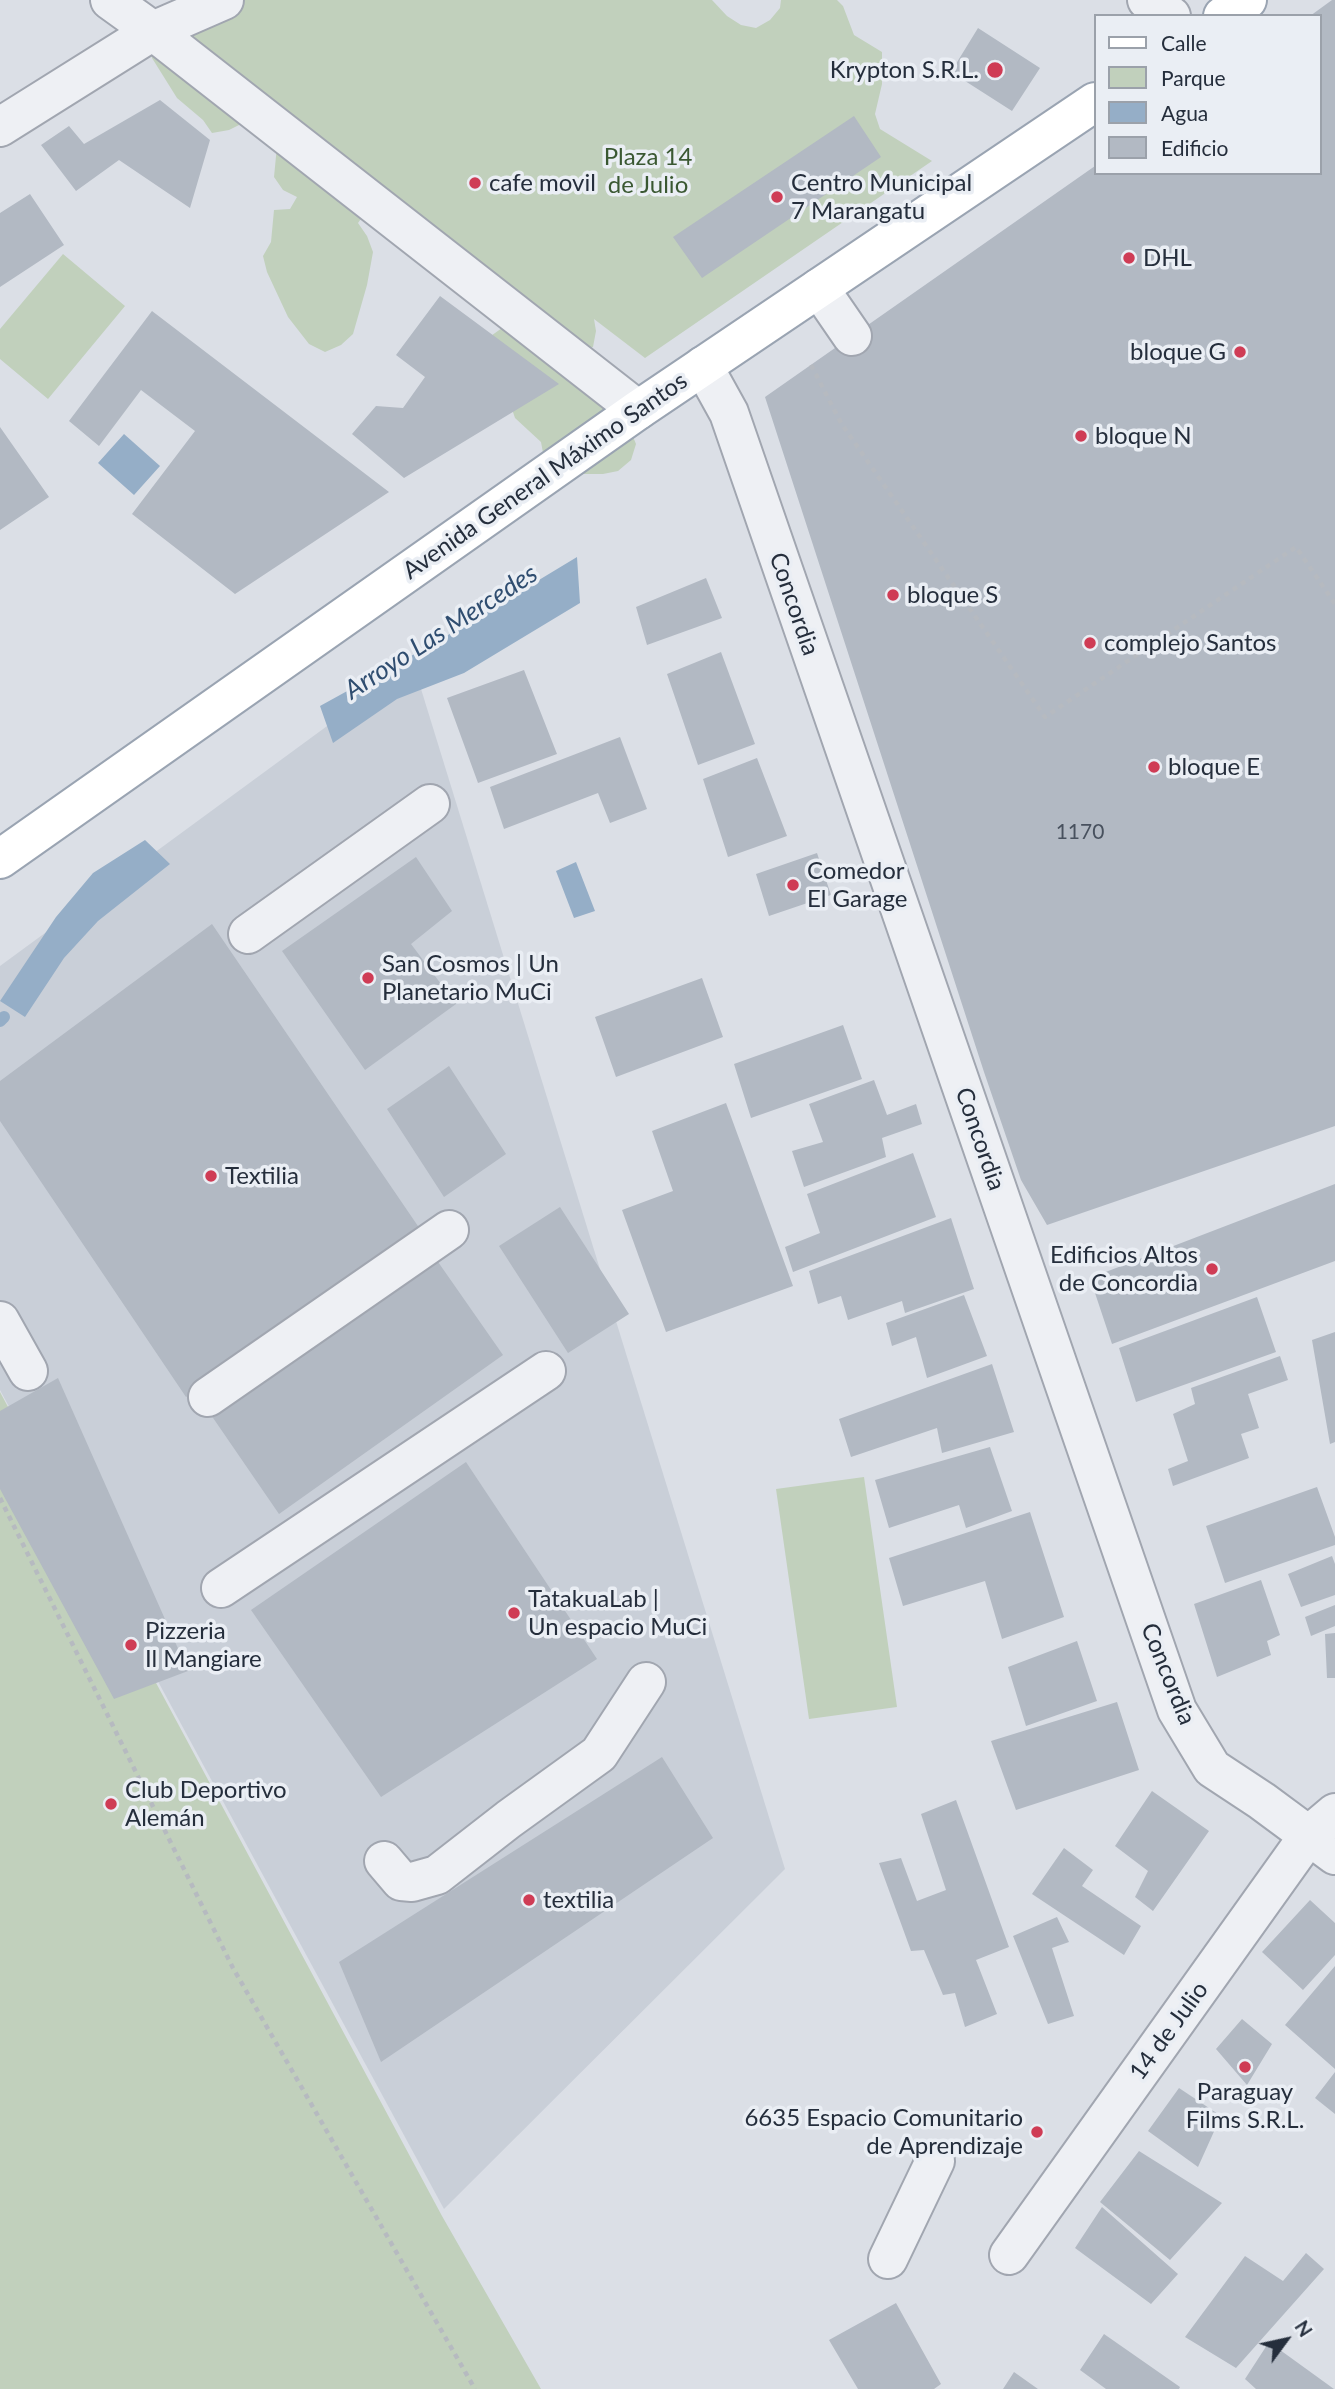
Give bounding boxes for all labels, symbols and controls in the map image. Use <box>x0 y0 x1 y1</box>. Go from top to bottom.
legend <box>1094 14 1321 175</box>
text: Calle <box>1161 30 1206 55</box>
place label: Krypton S.R.L. <box>830 56 979 84</box>
marker: Krypton S.R.L. <box>985 60 1005 80</box>
text: Parque <box>1161 65 1226 90</box>
text: Agua <box>1161 100 1208 125</box>
text: Edificio <box>1161 135 1228 160</box>
park label: Plaza 14 de Julio <box>604 143 692 199</box>
place label: cafe movil <box>489 169 596 197</box>
place label: Centro Municipal 7 Marangatu <box>791 169 972 225</box>
marker: cafe movil <box>467 175 483 191</box>
marker: Centro Municipal 7 Marangatu <box>769 189 785 205</box>
place label: DHL <box>1143 244 1192 272</box>
marker: DHL <box>1121 250 1137 266</box>
place label: bloque G <box>1130 338 1226 366</box>
marker: bloque G <box>1232 344 1248 360</box>
street label: Avenida General Máximo Santos <box>397 367 693 585</box>
place label: bloque N <box>1095 422 1192 450</box>
marker: bloque N <box>1073 428 1089 444</box>
street label: Concordia <box>763 549 825 659</box>
water label: Arroyo Las Mercedes <box>339 558 543 706</box>
place label: bloque S <box>907 581 998 609</box>
marker: bloque S <box>885 587 901 603</box>
place label: complejo Santos <box>1104 629 1276 657</box>
marker: complejo Santos <box>1082 635 1098 651</box>
place label: bloque E <box>1168 753 1260 781</box>
marker: bloque E <box>1146 759 1162 775</box>
house number: 1170 <box>1056 819 1104 845</box>
place label: Comedor El Garage <box>807 857 907 913</box>
marker: Comedor El Garage <box>785 877 801 893</box>
place label: San Cosmos | Un Planetario MuCi <box>382 950 559 1006</box>
marker: San Cosmos | Un Planetario MuCi <box>360 970 376 986</box>
street label: Concordia <box>949 1084 1011 1194</box>
place label: Textilia <box>225 1162 299 1190</box>
marker: Textilia <box>203 1168 219 1184</box>
place label: Edificios Altos de Concordia <box>1050 1241 1198 1297</box>
marker: Edificios Altos de Concordia <box>1204 1261 1220 1277</box>
place label: TatakuaLab | Un espacio MuCi <box>528 1585 707 1641</box>
marker: TatakuaLab | Un espacio MuCi <box>506 1605 522 1621</box>
place label: Pizzeria Il Mangiare <box>145 1617 262 1673</box>
street label: Concordia <box>1135 1619 1201 1729</box>
marker: Pizzeria Il Mangiare <box>123 1637 139 1653</box>
place label: Club Deportivo Alemán <box>125 1776 287 1832</box>
marker: Club Deportivo Alemán <box>103 1796 119 1812</box>
place label: textilia <box>543 1886 614 1914</box>
marker: textilia <box>521 1892 537 1908</box>
street label: 14 de Julio <box>1124 1976 1214 2086</box>
marker: Paraguay Films S.R.L. <box>1237 2059 1253 2075</box>
place label: Paraguay Films S.R.L. <box>1186 2078 1304 2134</box>
place label: 6635 Espacio Comunitario de Aprendizaje <box>744 2104 1023 2160</box>
marker: 6635 Espacio Comunitario de Aprendizaje <box>1029 2124 1045 2140</box>
north arrow <box>1251 2305 1321 2375</box>
text: N <box>1290 2316 1318 2341</box>

